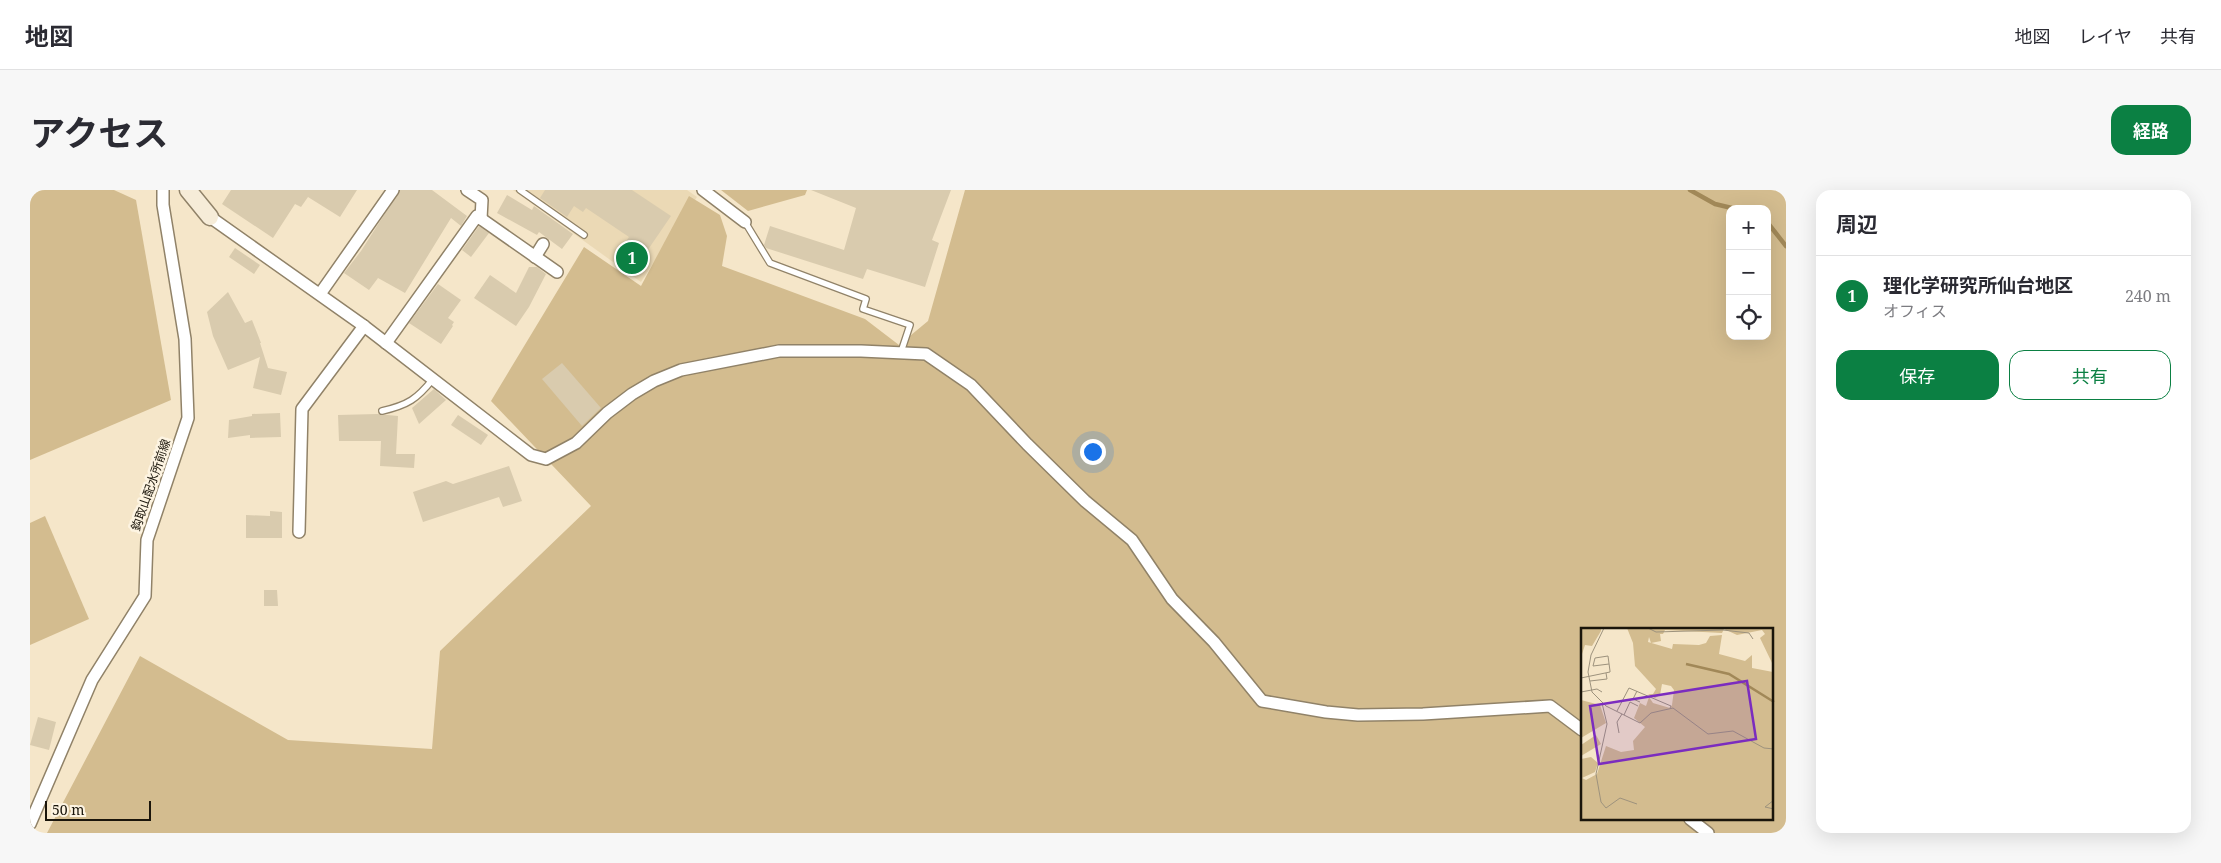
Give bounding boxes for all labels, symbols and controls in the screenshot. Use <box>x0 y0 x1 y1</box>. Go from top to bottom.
text: 地図 <box>25 19 73 52</box>
text: 地図 <box>2015 24 2051 48</box>
text: レイヤ <box>2079 24 2132 48</box>
text: 共有 <box>2160 24 2196 48</box>
button: 経路 <box>2111 105 2191 155</box>
text: アクセス <box>30 109 168 156</box>
map controls <box>1726 205 1771 340</box>
button: + <box>1726 205 1771 250</box>
text: 周辺 <box>1836 210 1878 238</box>
pin: 1 <box>616 239 648 277</box>
button: − <box>1726 250 1771 295</box>
text: 理化学研究所仙台地区 <box>1883 272 2073 298</box>
text: 1 <box>1847 285 1857 307</box>
text: 240 m <box>2125 285 2171 307</box>
button: locate <box>1726 295 1771 340</box>
text: オフィス <box>1883 300 1947 322</box>
button: 保存 <box>1836 350 1999 400</box>
button: 共有 <box>2009 350 2171 400</box>
street label: 鈎取山配水所前線 <box>127 437 174 533</box>
your location <box>1080 439 1106 465</box>
inset map <box>1581 628 1774 820</box>
scale bar <box>45 798 151 821</box>
text: 50 m <box>52 800 85 819</box>

